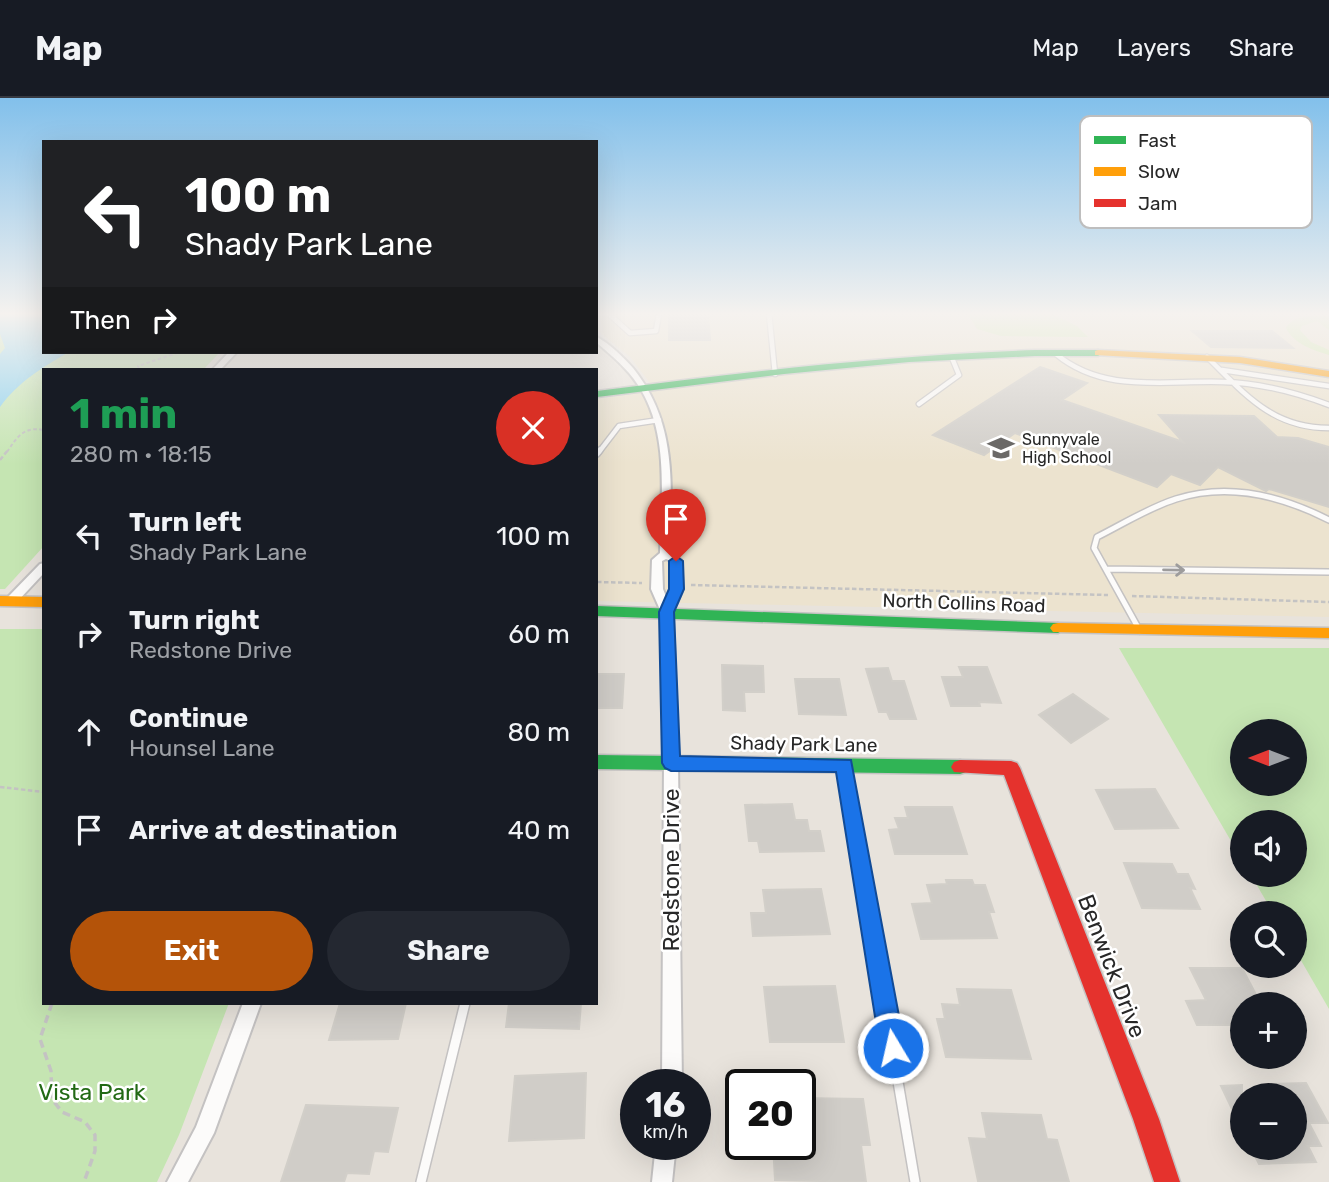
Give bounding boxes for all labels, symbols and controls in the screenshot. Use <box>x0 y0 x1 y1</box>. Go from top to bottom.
text: Map <box>35 29 103 68</box>
text: Map <box>1032 34 1079 62</box>
text: Layers <box>1117 34 1191 62</box>
text: Share <box>1229 34 1294 62</box>
legend <box>1080 116 1312 228</box>
text: Fast <box>1138 129 1177 152</box>
text: Slow <box>1138 160 1180 183</box>
text: 100 m <box>185 166 331 224</box>
icon: left <box>70 168 161 259</box>
text: Jam <box>1138 192 1177 215</box>
text: Shady Park Lane <box>185 225 433 263</box>
icon: right <box>145 301 183 339</box>
text: Then <box>70 305 131 336</box>
text: 1 min <box>70 389 177 439</box>
button: close <box>496 391 570 465</box>
place label: Sunnyvale High School <box>1022 430 1111 467</box>
school or university icon: Sunnyvale High School <box>986 433 1016 463</box>
text: 280 m · 18:15 <box>70 440 212 468</box>
pin <box>646 489 706 561</box>
icon: arrive <box>657 500 695 538</box>
text: Turn left <box>129 507 241 538</box>
icon: left <box>70 517 108 555</box>
text: 100 m <box>496 521 570 552</box>
text: Shady Park Lane <box>129 538 307 566</box>
one-way arrow <box>1162 564 1185 577</box>
street label: North Collins Road <box>882 589 1046 617</box>
text: Turn right <box>129 605 259 636</box>
icon: right <box>70 615 108 653</box>
text: 60 m <box>508 619 570 650</box>
text: Redstone Drive <box>129 636 292 664</box>
text: Continue <box>129 703 248 734</box>
icon: ahead <box>70 713 108 751</box>
text: 80 m <box>507 717 570 748</box>
north arrow <box>1230 719 1307 796</box>
map controls <box>1230 719 1307 1160</box>
street label: Shady Park Lane <box>730 731 878 757</box>
text: Hounsel Lane <box>129 734 275 762</box>
street label: Redstone Drive <box>657 788 685 952</box>
button: sound <box>1230 810 1307 887</box>
icon: arrive <box>70 811 108 849</box>
text: Arrive at destination <box>129 815 397 846</box>
text: 40 m <box>508 815 570 846</box>
street label: Benwick Drive <box>1072 890 1152 1042</box>
button: search <box>1230 901 1307 978</box>
button: Exit <box>70 911 313 991</box>
button: Share <box>327 911 570 991</box>
button: + <box>1230 992 1307 1069</box>
position arrow <box>856 1011 930 1085</box>
speed limit sign: 20 <box>725 1069 816 1160</box>
park label: Vista Park <box>38 1078 146 1106</box>
button: − <box>1230 1083 1307 1160</box>
text: 16 <box>645 1084 686 1126</box>
text: km/h <box>643 1121 688 1143</box>

